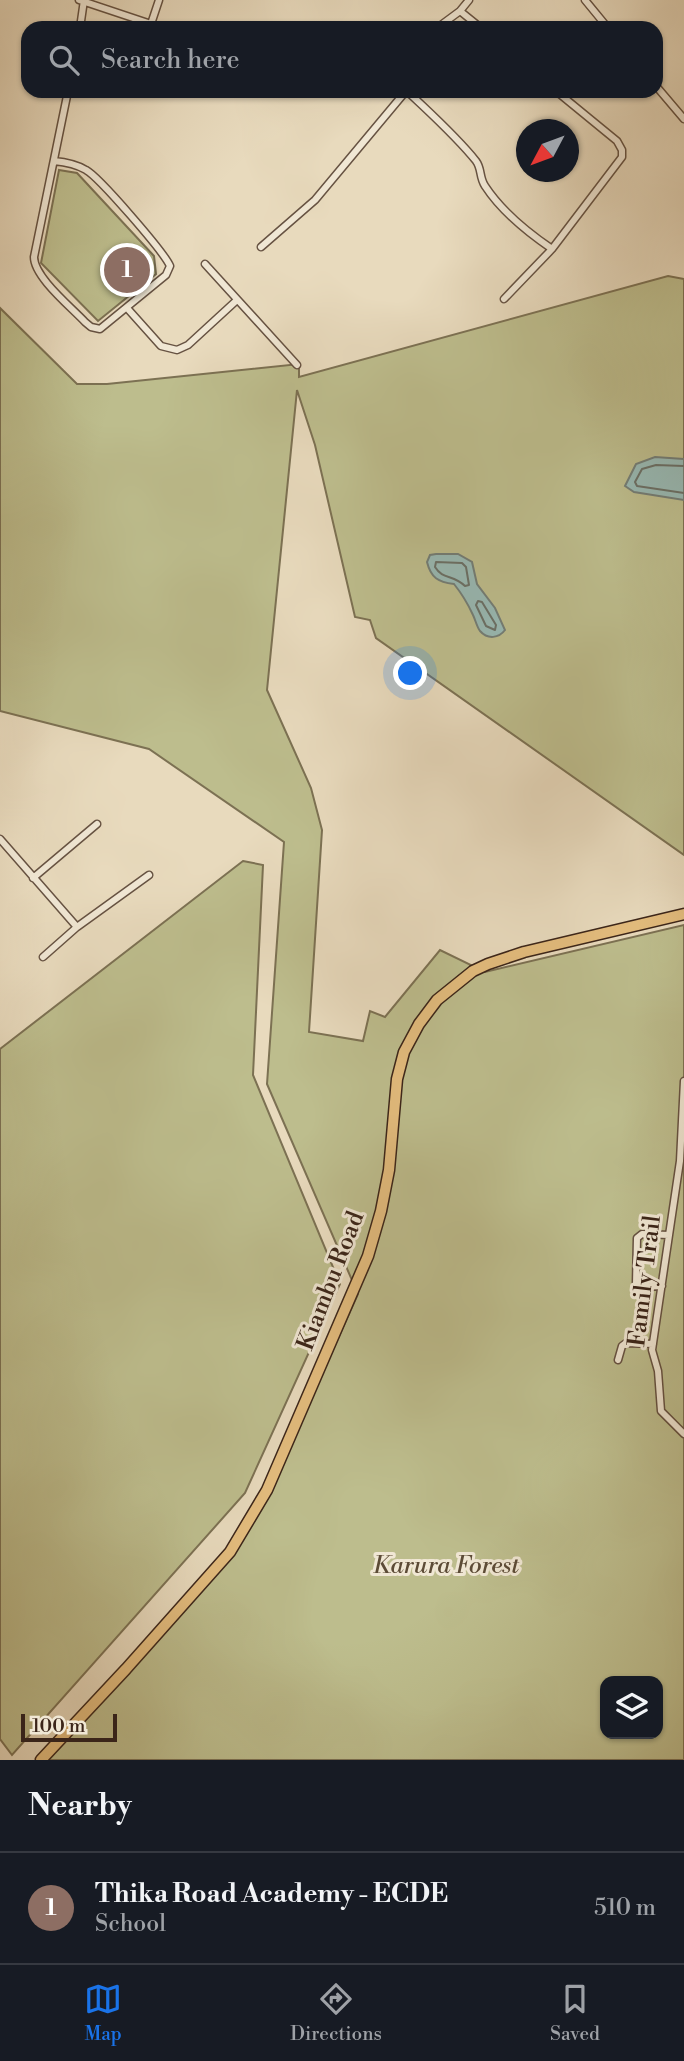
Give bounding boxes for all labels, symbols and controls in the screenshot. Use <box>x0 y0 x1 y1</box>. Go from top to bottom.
search box <box>21 21 663 98</box>
icon: search <box>45 41 83 79</box>
text: Search here <box>101 44 240 76</box>
north arrow <box>516 119 579 182</box>
pin: 1 <box>104 244 150 296</box>
your location <box>393 656 427 690</box>
street label: Kiambu Road <box>291 1207 371 1355</box>
street label: Family Trail <box>622 1213 668 1349</box>
park label: Karura Forest <box>373 1551 520 1581</box>
map controls <box>600 1676 663 1739</box>
button: layers <box>600 1676 663 1739</box>
scale bar <box>21 1711 117 1743</box>
text: 100 m <box>32 1714 85 1738</box>
text: Nearby <box>28 1787 132 1825</box>
text: Thika Road Academy - ECDE <box>95 1878 448 1910</box>
text: 1 <box>45 1894 57 1922</box>
text: 510 m <box>594 1894 656 1922</box>
text: School <box>95 1910 166 1938</box>
tab: Map <box>84 1980 122 2046</box>
tab: Directions <box>290 1980 382 2046</box>
tab: Saved <box>550 1980 600 2046</box>

